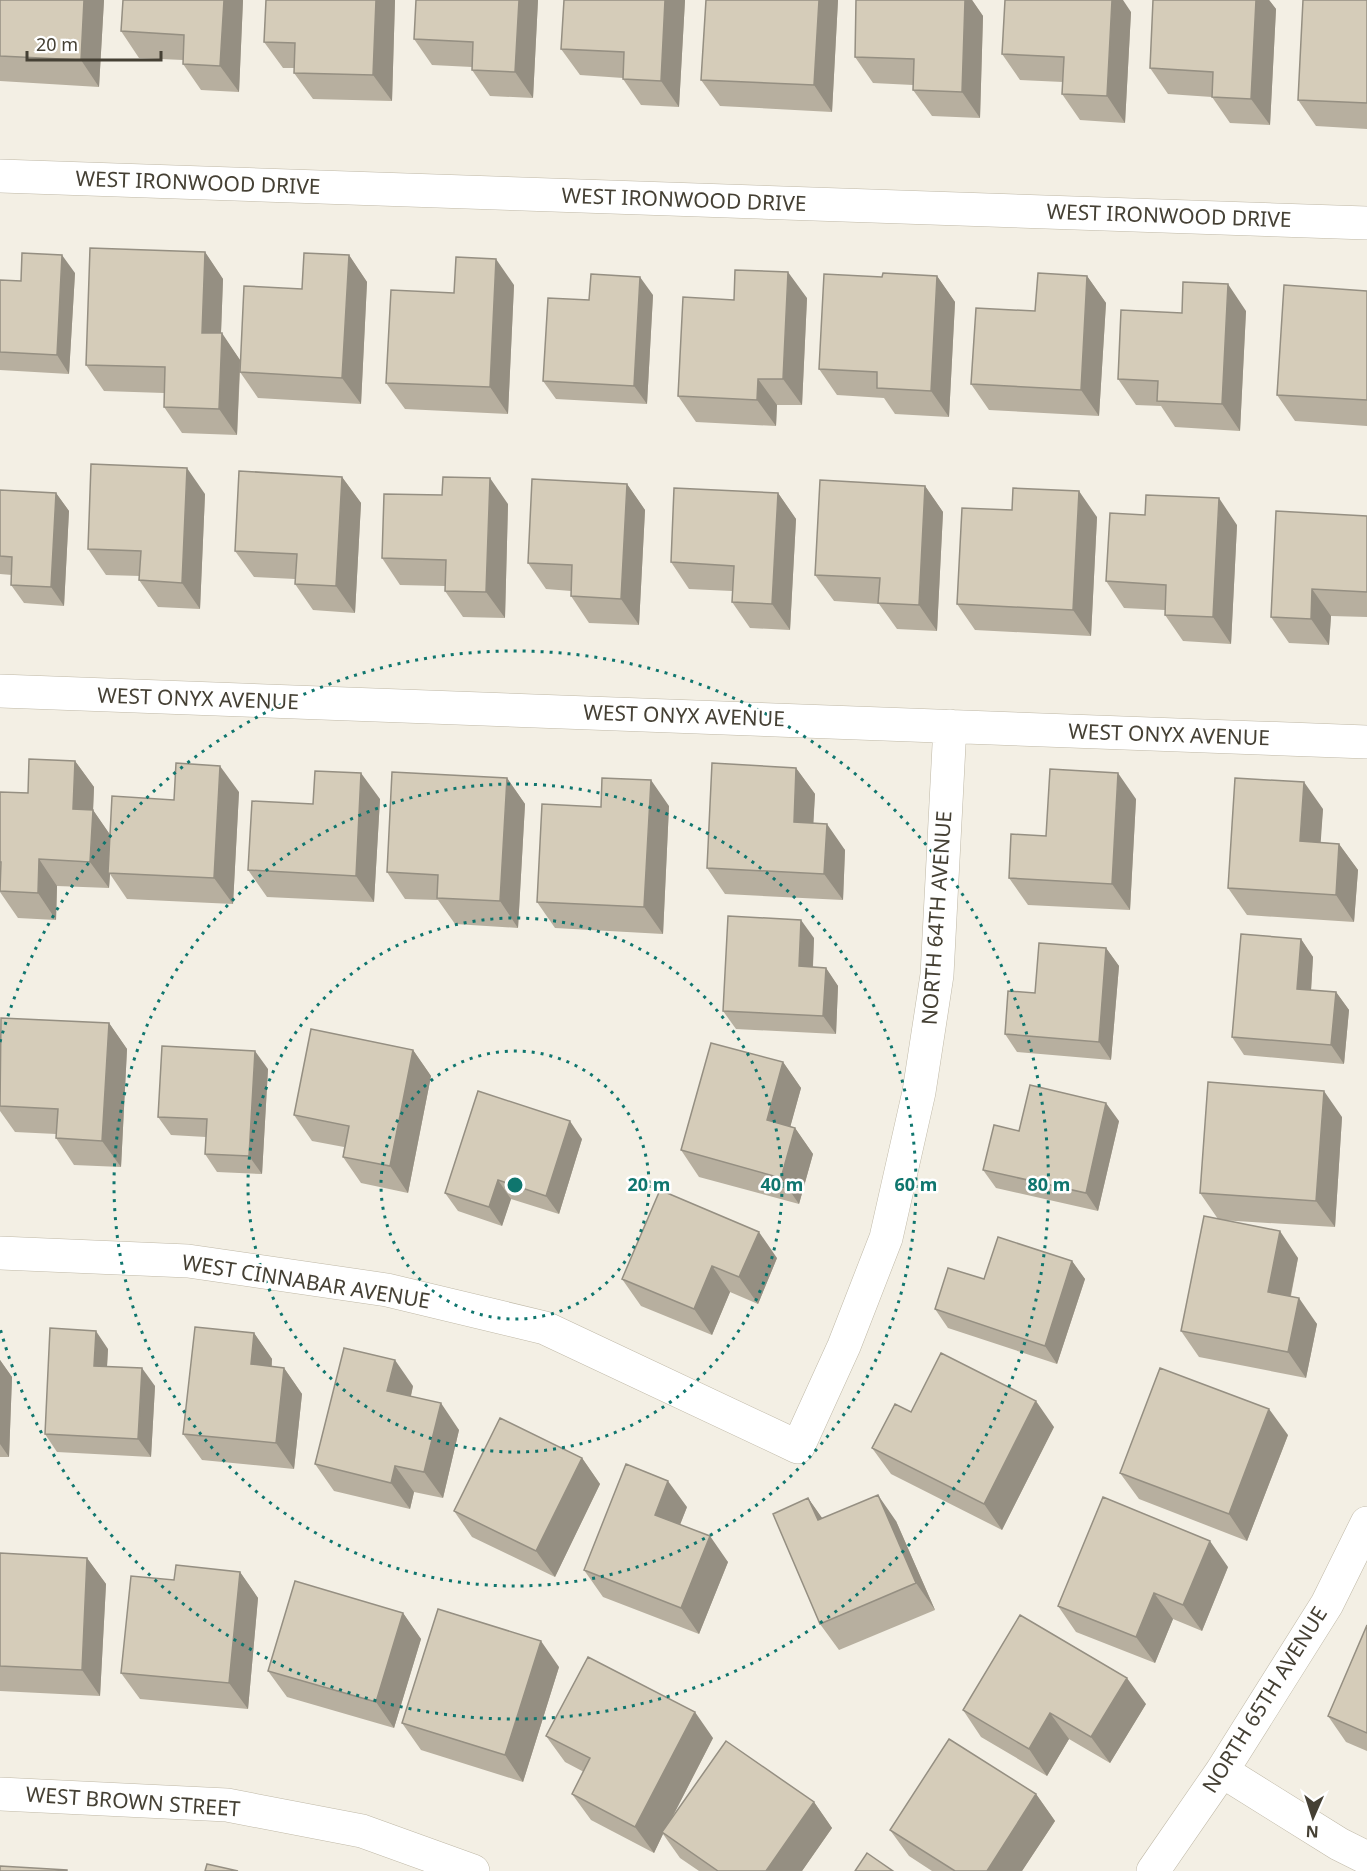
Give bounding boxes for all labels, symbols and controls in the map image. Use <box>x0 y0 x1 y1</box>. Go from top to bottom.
scale bar <box>27 24 160 62</box>
text: 20 m <box>36 32 78 56</box>
street label: WEST IRONWOOD DRIVE <box>75 164 321 200</box>
street label: WEST IRONWOOD DRIVE <box>561 181 807 217</box>
street label: WEST IRONWOOD DRIVE <box>1046 197 1292 233</box>
street label: WEST ONYX AVENUE <box>97 680 299 716</box>
street label: WEST ONYX AVENUE <box>583 697 785 733</box>
street label: WEST ONYX AVENUE <box>1068 716 1270 752</box>
street label: NORTH 64TH AVENUE <box>915 810 957 1026</box>
text: 20 m <box>628 1172 670 1196</box>
text: 40 m <box>761 1172 803 1196</box>
text: 60 m <box>895 1172 937 1196</box>
text: 80 m <box>1028 1172 1070 1196</box>
centre of rings <box>505 1175 525 1195</box>
street label: WEST CINNABAR AVENUE <box>180 1248 432 1314</box>
street label: NORTH 65TH AVENUE <box>1195 1601 1333 1798</box>
street label: WEST BROWN STREET <box>25 1780 242 1822</box>
north arrow <box>1283 1787 1343 1847</box>
text: N <box>1305 1821 1319 1843</box>

